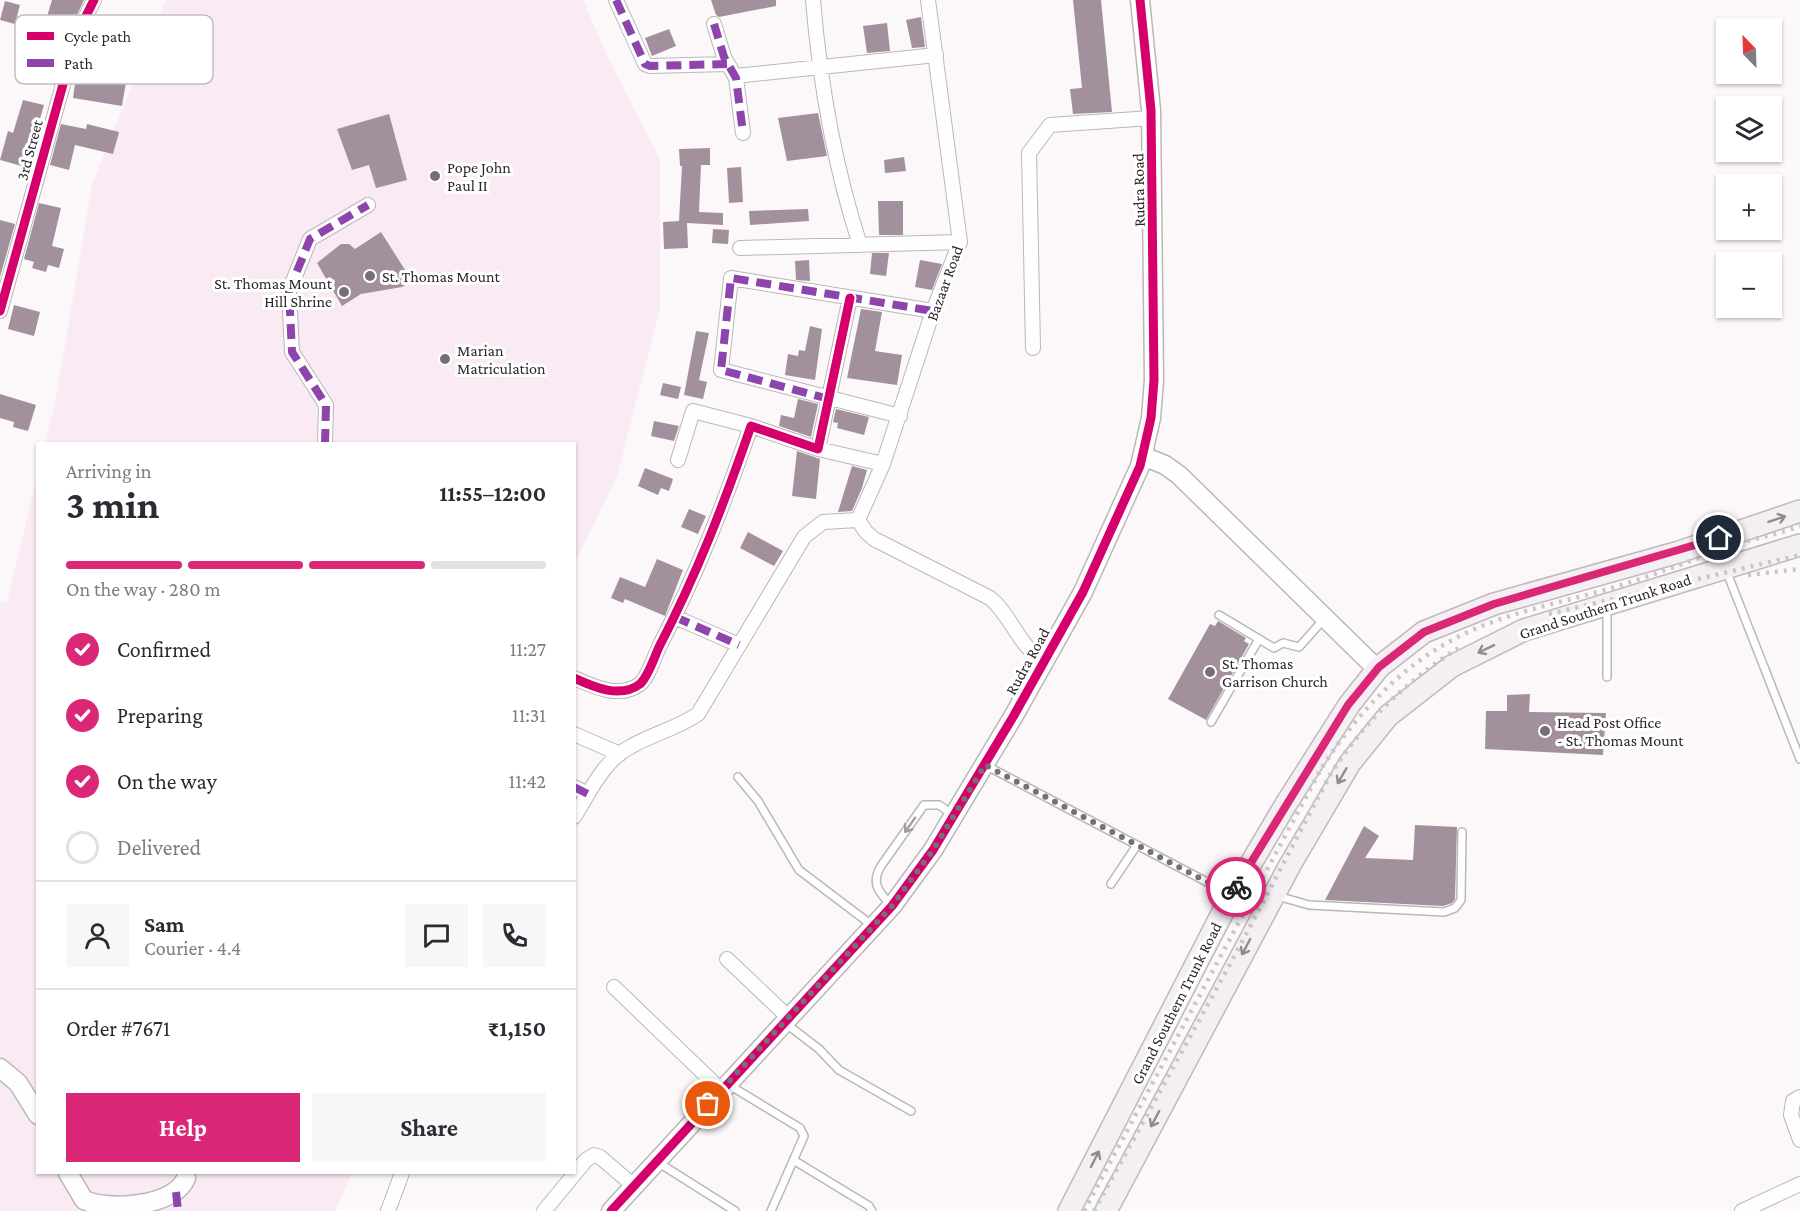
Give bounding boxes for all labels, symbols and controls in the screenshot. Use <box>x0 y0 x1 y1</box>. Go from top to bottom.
legend <box>15 15 213 84</box>
north arrow <box>1716 18 1782 84</box>
map controls <box>1716 18 1782 318</box>
text: Cycle path <box>64 28 131 46</box>
text: Path <box>64 55 94 72</box>
button: layers <box>1716 96 1782 162</box>
street label: 3rd Street <box>13 117 46 182</box>
street label: Rudra Road <box>1129 152 1148 227</box>
place label: Pope John Paul II <box>447 159 511 194</box>
marker: Pope John Paul II <box>428 169 442 183</box>
button: + <box>1716 174 1782 240</box>
street label: Bazaar Road <box>923 243 966 323</box>
button: − <box>1716 252 1782 318</box>
place label: St. Thomas Mount <box>382 268 501 285</box>
marker: St. Thomas Mount <box>363 269 377 283</box>
place label: St. Thomas Mount Hill Shrine <box>214 275 333 310</box>
marker: St. Thomas Mount Hill Shrine <box>337 285 351 299</box>
place label: Marian Matriculation <box>457 342 546 377</box>
marker: Marian Matriculation <box>438 352 452 366</box>
text: Arriving in <box>66 460 151 482</box>
text: 11:55–12:00 <box>439 481 546 506</box>
text: 3 min <box>66 483 159 526</box>
pin <box>1693 512 1744 563</box>
one-way arrow <box>1767 513 1786 524</box>
icon: home <box>1702 521 1735 554</box>
street label: Grand Southern Trunk Road <box>1517 570 1694 642</box>
text: On the way · 280 m <box>66 578 220 600</box>
street label: Rudra Road <box>1002 624 1053 698</box>
icon: check <box>66 633 99 666</box>
text: Confirmed <box>117 637 211 662</box>
text: 11:27 <box>510 638 546 660</box>
one-way arrow <box>1477 643 1495 655</box>
place label: St. Thomas Garrison Church <box>1222 655 1328 690</box>
marker: St. Thomas Garrison Church <box>1203 665 1217 679</box>
icon: check <box>66 699 99 732</box>
text: Preparing <box>117 703 203 728</box>
text: 11:31 <box>512 704 546 726</box>
place label: Head Post Office - St. Thomas Mount <box>1557 714 1684 749</box>
marker: Head Post Office - St. Thomas Mount <box>1538 724 1552 738</box>
icon: check <box>66 765 99 798</box>
one-way arrow <box>1336 767 1348 784</box>
text: On the way <box>117 769 217 794</box>
text: 11:42 <box>509 770 546 792</box>
one-way arrow <box>904 817 916 833</box>
text: Delivered <box>117 835 201 860</box>
courier <box>1206 857 1266 917</box>
icon: bike <box>1220 871 1253 904</box>
button: person <box>66 904 129 967</box>
button: chat <box>405 904 468 967</box>
button: phone <box>483 904 546 967</box>
text: Sam <box>144 912 184 937</box>
street label: Grand Southern Trunk Road <box>1128 919 1225 1087</box>
text: Courier · 4.4 <box>144 937 241 959</box>
one-way arrow <box>1240 937 1251 955</box>
text: Order #7671 <box>66 1016 170 1041</box>
text: ₹1,150 <box>488 1016 546 1041</box>
pin <box>682 1078 733 1129</box>
icon: bag <box>691 1087 724 1120</box>
button: Help <box>66 1093 300 1162</box>
button: Share <box>312 1093 546 1162</box>
one-way arrow <box>1149 1110 1161 1127</box>
one-way arrow <box>1090 1150 1102 1168</box>

